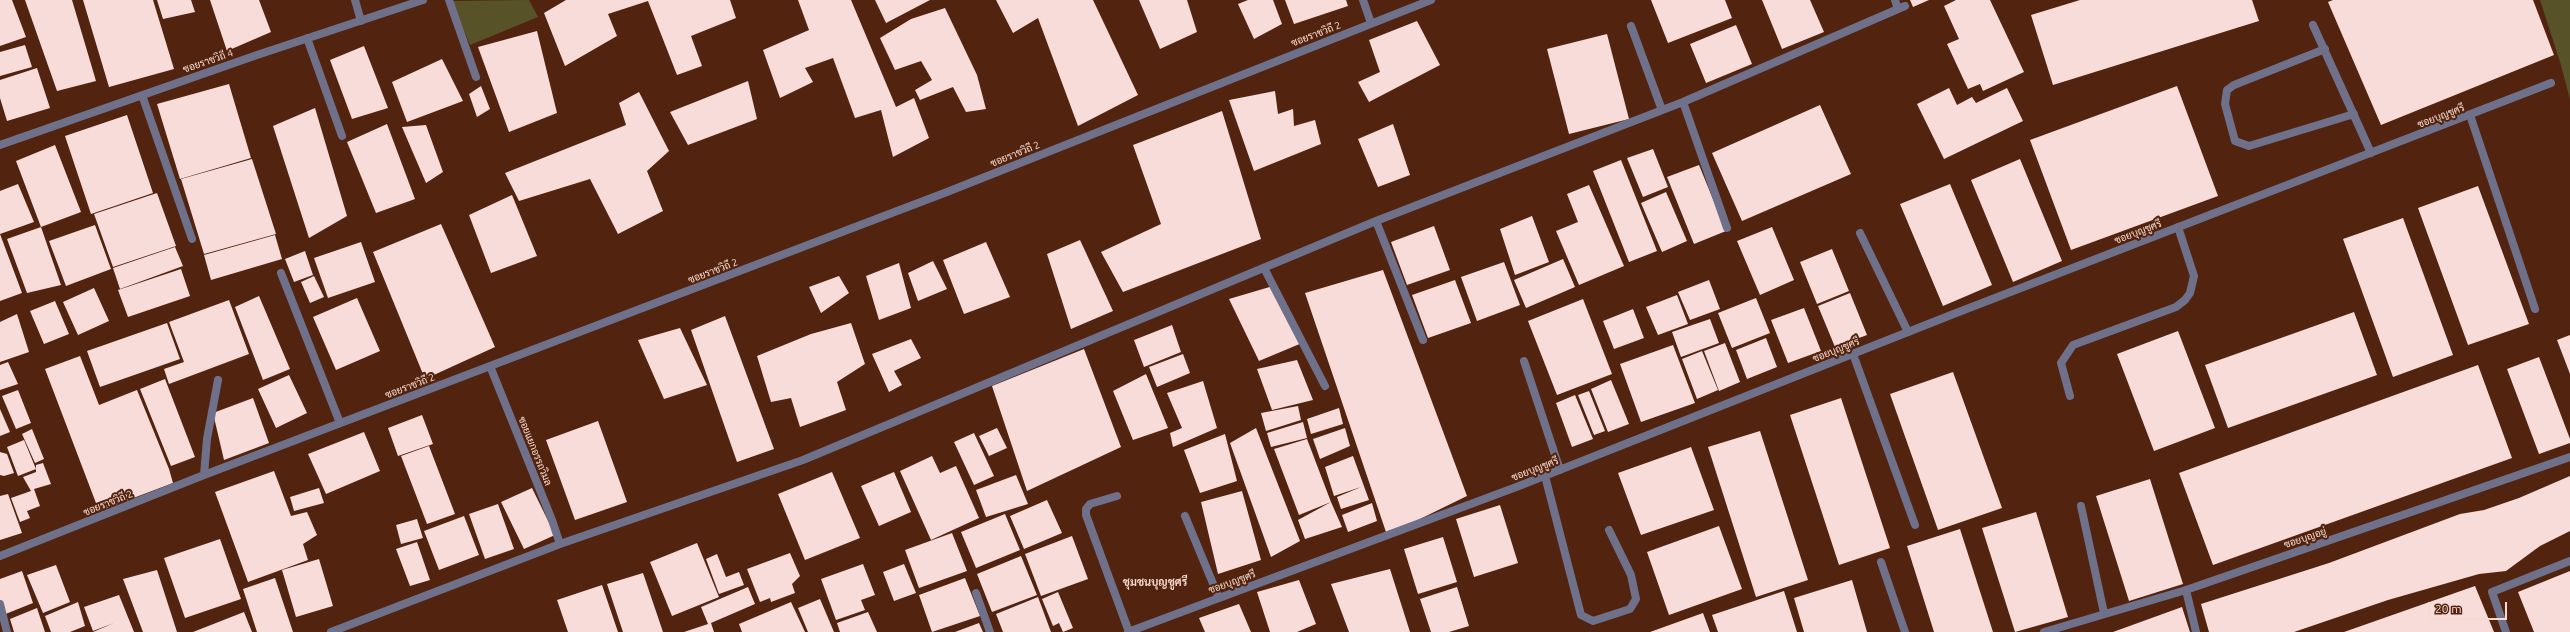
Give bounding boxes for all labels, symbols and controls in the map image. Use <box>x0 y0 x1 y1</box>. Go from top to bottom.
street label: ซอยราชวิถี 2 <box>1289 19 1343 49</box>
street label: ซอยราชวิถี 4 <box>181 47 235 75</box>
street label: ซอยบุญชูศรี <box>2416 102 2466 130</box>
street label: ซอยราชวิถี 2 <box>988 139 1042 169</box>
street label: ซอยบุญชูศรี <box>2113 218 2163 246</box>
street label: ซอยราชวิถี 2 <box>686 256 740 286</box>
street label: ซอยบุญชูศรี <box>1811 335 1861 365</box>
street label: ซอยราชวิถี 2 <box>383 371 437 401</box>
street label: ซอยแยกอรรถวิมล <box>516 415 554 487</box>
street label: ซอยบุญชูศรี <box>1510 455 1560 483</box>
street label: ซอยราชวิถี 2 <box>81 488 135 518</box>
street label: ซอยบุญอยู่ <box>2282 525 2328 551</box>
street label: ซอยบุญชูศรี <box>1207 568 1257 596</box>
district label: ชุมชนบุญชูศรี <box>1123 575 1187 589</box>
scale bar <box>2430 594 2509 620</box>
text: 20 m <box>2435 602 2462 615</box>

